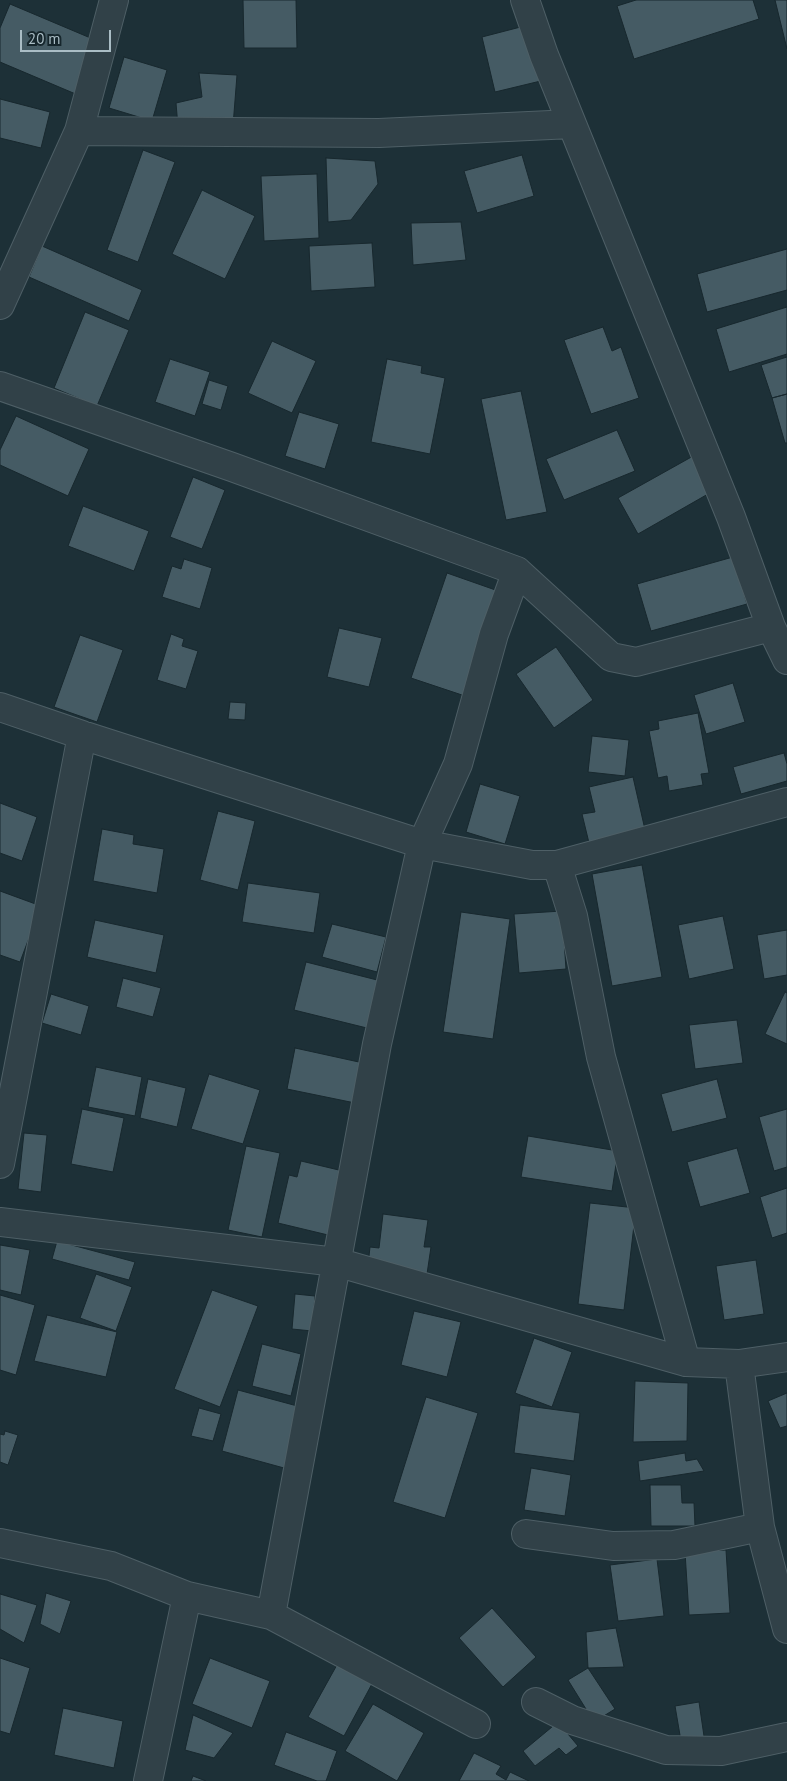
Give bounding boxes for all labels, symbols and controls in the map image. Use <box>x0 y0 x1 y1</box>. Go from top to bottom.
scale bar <box>22 20 114 52</box>
text: 20 m <box>28 29 61 48</box>

